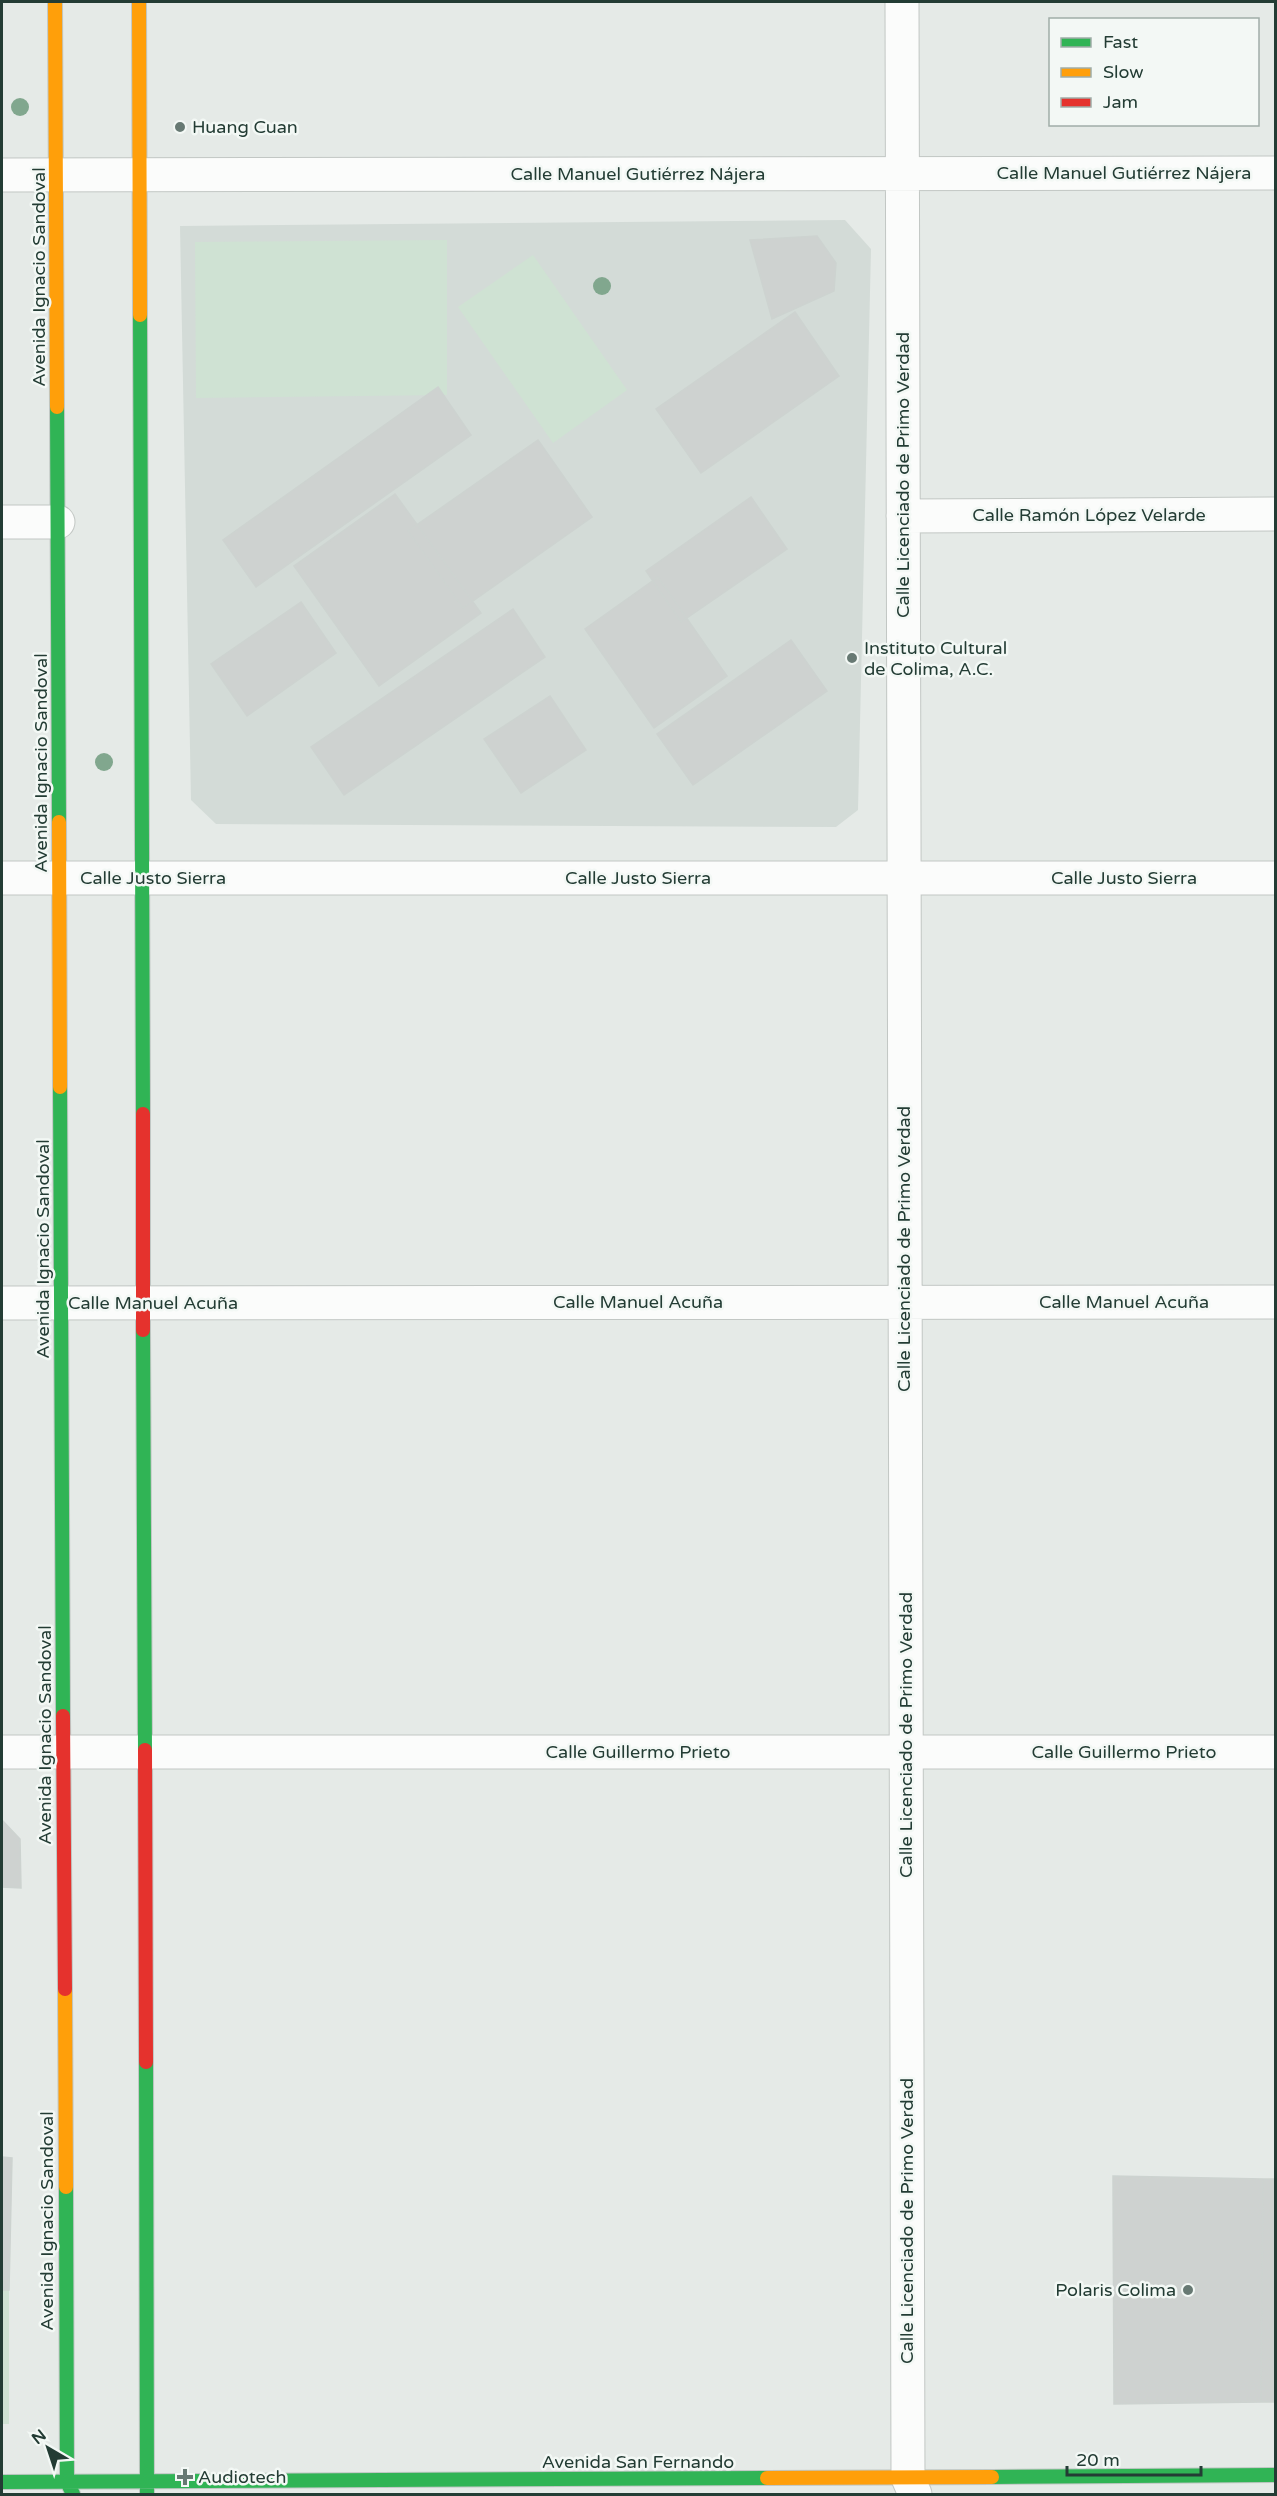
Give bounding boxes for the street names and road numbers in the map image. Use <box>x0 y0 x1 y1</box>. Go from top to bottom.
street label: Calle Manuel Gutiérrez Nájera <box>997 162 1252 184</box>
street label: Calle Manuel Gutiérrez Nájera <box>511 163 766 185</box>
street label: Avenida Ignacio Sandoval <box>28 167 50 387</box>
street label: Calle Licenciado de Primo Verdad <box>892 332 914 618</box>
street label: Calle Ramón López Velarde <box>972 504 1206 526</box>
street label: Avenida Ignacio Sandoval <box>30 653 52 873</box>
street label: Calle Justo Sierra <box>80 867 226 889</box>
street label: Calle Justo Sierra <box>565 867 711 889</box>
street label: Calle Justo Sierra <box>1051 867 1197 889</box>
street label: Calle Licenciado de Primo Verdad <box>893 1106 915 1392</box>
street label: Avenida Ignacio Sandoval <box>32 1139 54 1359</box>
street label: Calle Manuel Acuña <box>553 1291 723 1313</box>
street label: Calle Manuel Acuña <box>1039 1291 1209 1313</box>
street label: Calle Manuel Acuña <box>68 1292 238 1314</box>
street label: Calle Licenciado de Primo Verdad <box>895 1592 917 1878</box>
street label: Avenida Ignacio Sandoval <box>34 1625 56 1845</box>
street label: Calle Guillermo Prieto <box>546 1741 731 1763</box>
street label: Calle Guillermo Prieto <box>1032 1741 1217 1763</box>
street label: Calle Licenciado de Primo Verdad <box>896 2078 918 2364</box>
street label: Avenida Ignacio Sandoval <box>36 2111 58 2331</box>
street label: Avenida San Fernando <box>542 2451 734 2473</box>

